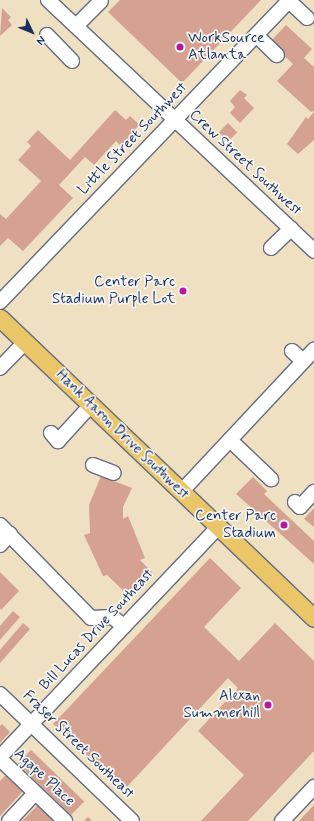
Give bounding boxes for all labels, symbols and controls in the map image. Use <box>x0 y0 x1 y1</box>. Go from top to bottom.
north arrow <box>12 12 52 52</box>
place label: WorkSource Atlanta <box>188 29 264 64</box>
text: N <box>33 33 48 48</box>
marker: WorkSource Atlanta <box>175 42 185 52</box>
street label: Little Street Southwest <box>74 78 192 200</box>
street label: Crew Street Southwest <box>185 106 305 220</box>
place label: Center Parc Stadium Purple Lot <box>55 273 175 308</box>
marker: Center Parc Stadium Purple Lot <box>178 286 188 296</box>
street label: Hank Aaron Drive Southwest <box>52 367 192 503</box>
place label: Center Parc Stadium <box>197 507 276 542</box>
marker: Center Parc Stadium <box>279 520 289 530</box>
street label: Bill Lucas Drive Southeast <box>37 566 157 694</box>
street label: Fraser Street Southeast <box>18 687 138 803</box>
place label: Alexan Summerhill <box>183 687 260 722</box>
marker: Alexan Summerhill <box>263 700 273 710</box>
street label: Agape Place <box>11 746 77 810</box>

